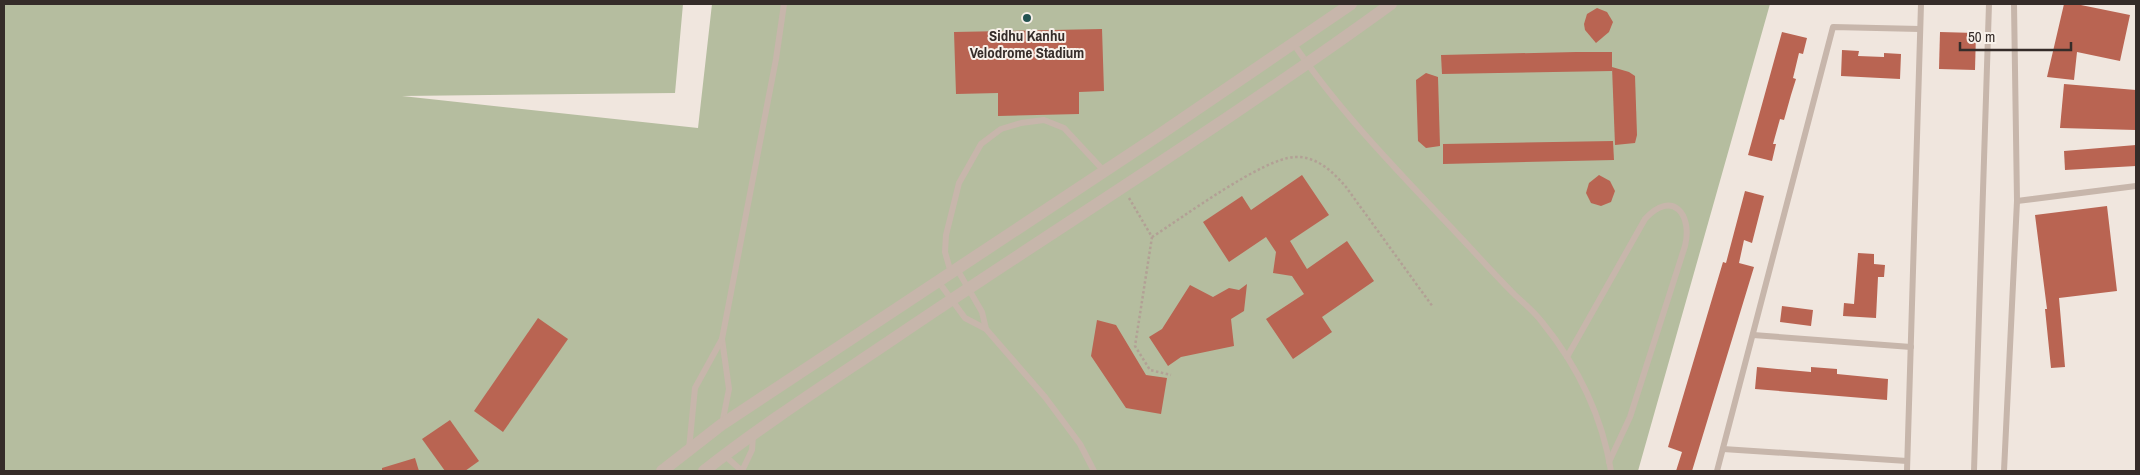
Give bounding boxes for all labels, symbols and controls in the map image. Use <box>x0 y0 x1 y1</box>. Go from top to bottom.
marker: Sidhu Kanhu Velodrome Stadium <box>1021 12 1033 24</box>
scale bar <box>1960 20 2071 52</box>
place label: Sidhu Kanhu Velodrome Stadium <box>970 25 1084 63</box>
text: 50 m <box>1968 26 1995 47</box>

